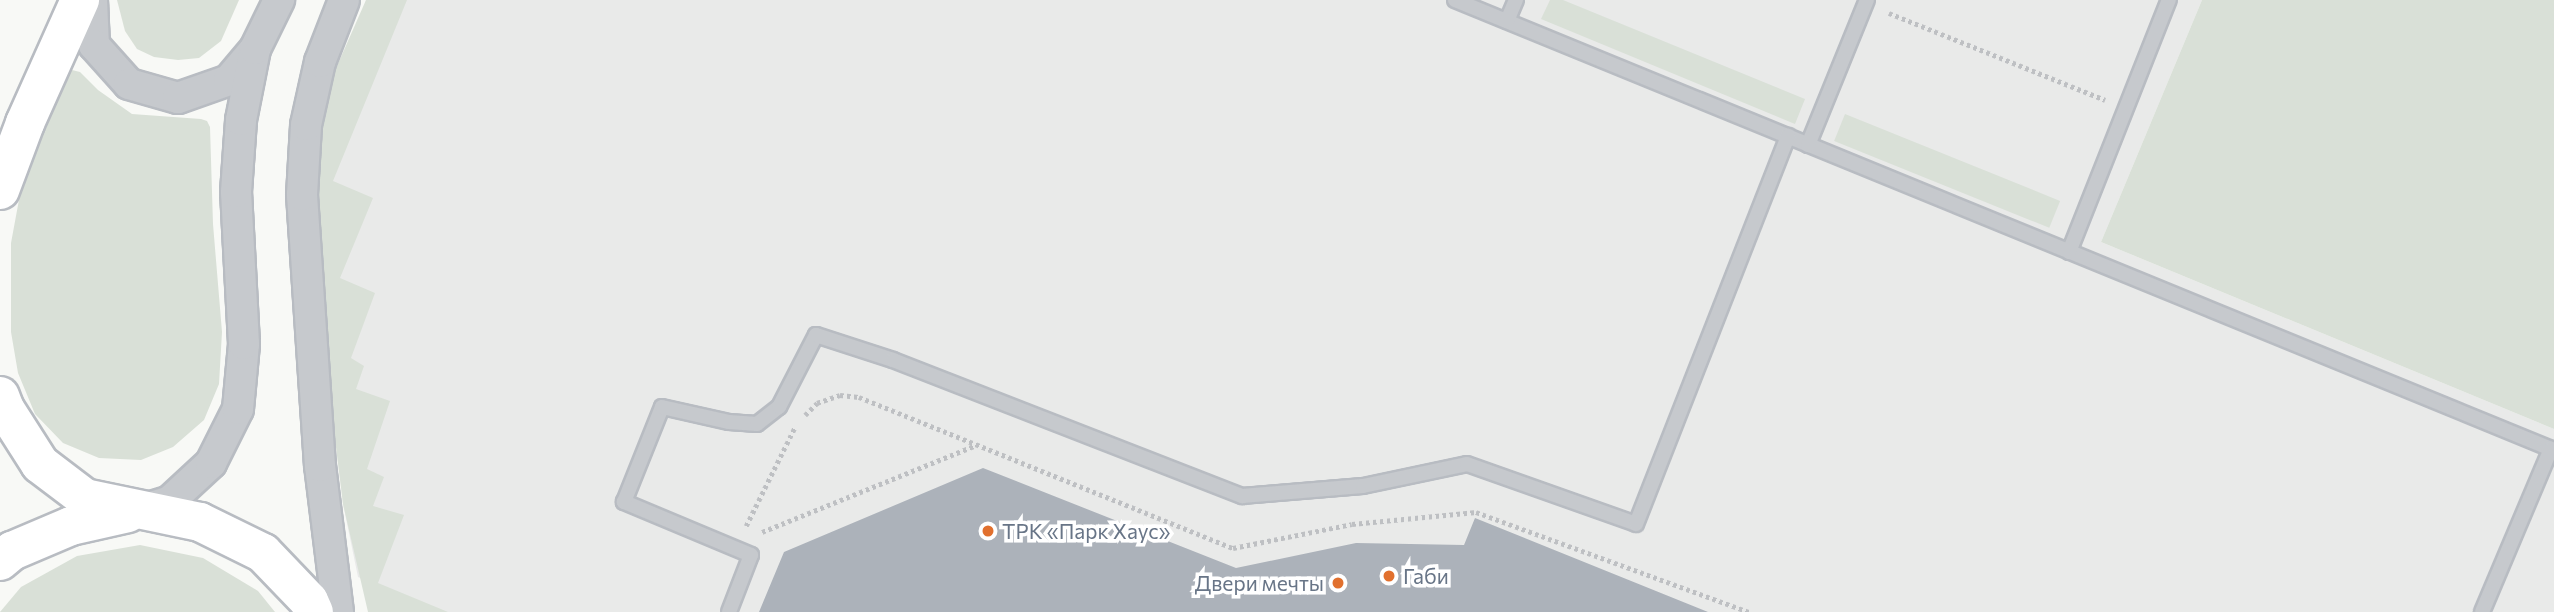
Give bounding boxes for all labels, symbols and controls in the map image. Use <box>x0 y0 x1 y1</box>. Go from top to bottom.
place label: ТРК «Парк Хаус» <box>1002 518 1170 544</box>
marker: ТРК «Парк Хаус» <box>980 523 996 539</box>
place label: Габи <box>1403 563 1449 589</box>
marker: Габи <box>1381 568 1397 584</box>
place label: Двери мечты <box>1195 570 1324 596</box>
marker: Двери мечты <box>1330 575 1346 591</box>

